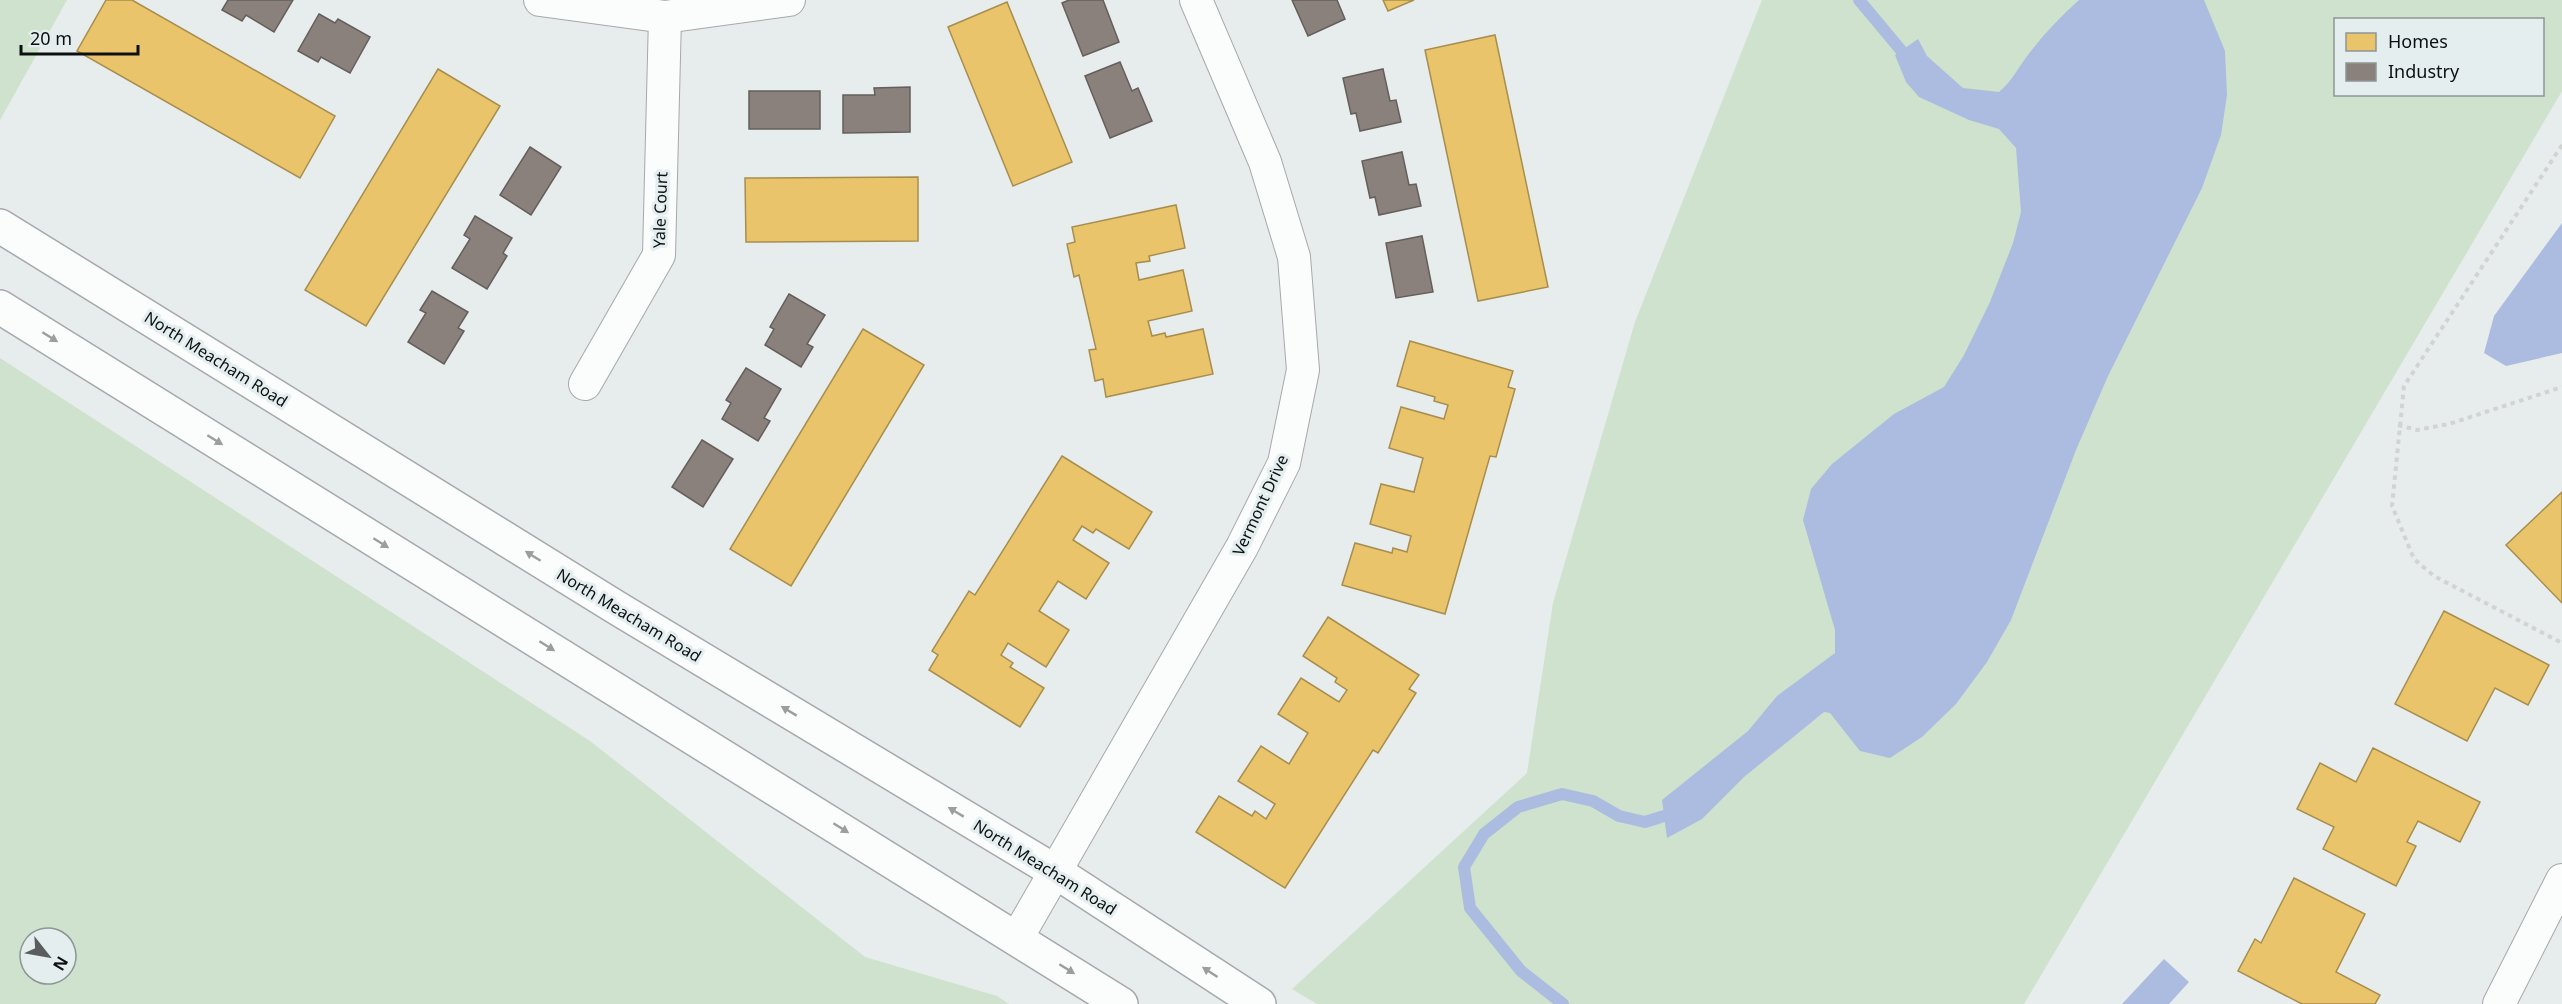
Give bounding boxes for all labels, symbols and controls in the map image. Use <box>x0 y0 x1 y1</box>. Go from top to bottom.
scale bar <box>21 18 138 56</box>
legend <box>2334 18 2544 96</box>
text: 20 m <box>30 26 72 50</box>
text: Homes <box>2388 29 2448 53</box>
text: Industry <box>2388 59 2460 83</box>
street label: Yale Court <box>648 171 672 249</box>
street label: North Meacham Road <box>140 306 292 412</box>
one-way arrow <box>42 332 58 343</box>
one-way arrow <box>207 435 223 446</box>
street label: Vermont Drive <box>1227 451 1293 559</box>
one-way arrow <box>373 538 389 549</box>
one-way arrow <box>525 550 541 561</box>
street label: North Meacham Road <box>553 563 705 667</box>
one-way arrow <box>539 640 555 651</box>
one-way arrow <box>781 706 797 717</box>
one-way arrow <box>948 806 964 817</box>
street label: North Meacham Road <box>969 814 1121 920</box>
one-way arrow <box>833 823 849 834</box>
north arrow <box>18 926 78 986</box>
text: N <box>48 952 74 975</box>
one-way arrow <box>1058 964 1075 975</box>
one-way arrow <box>1202 967 1218 978</box>

